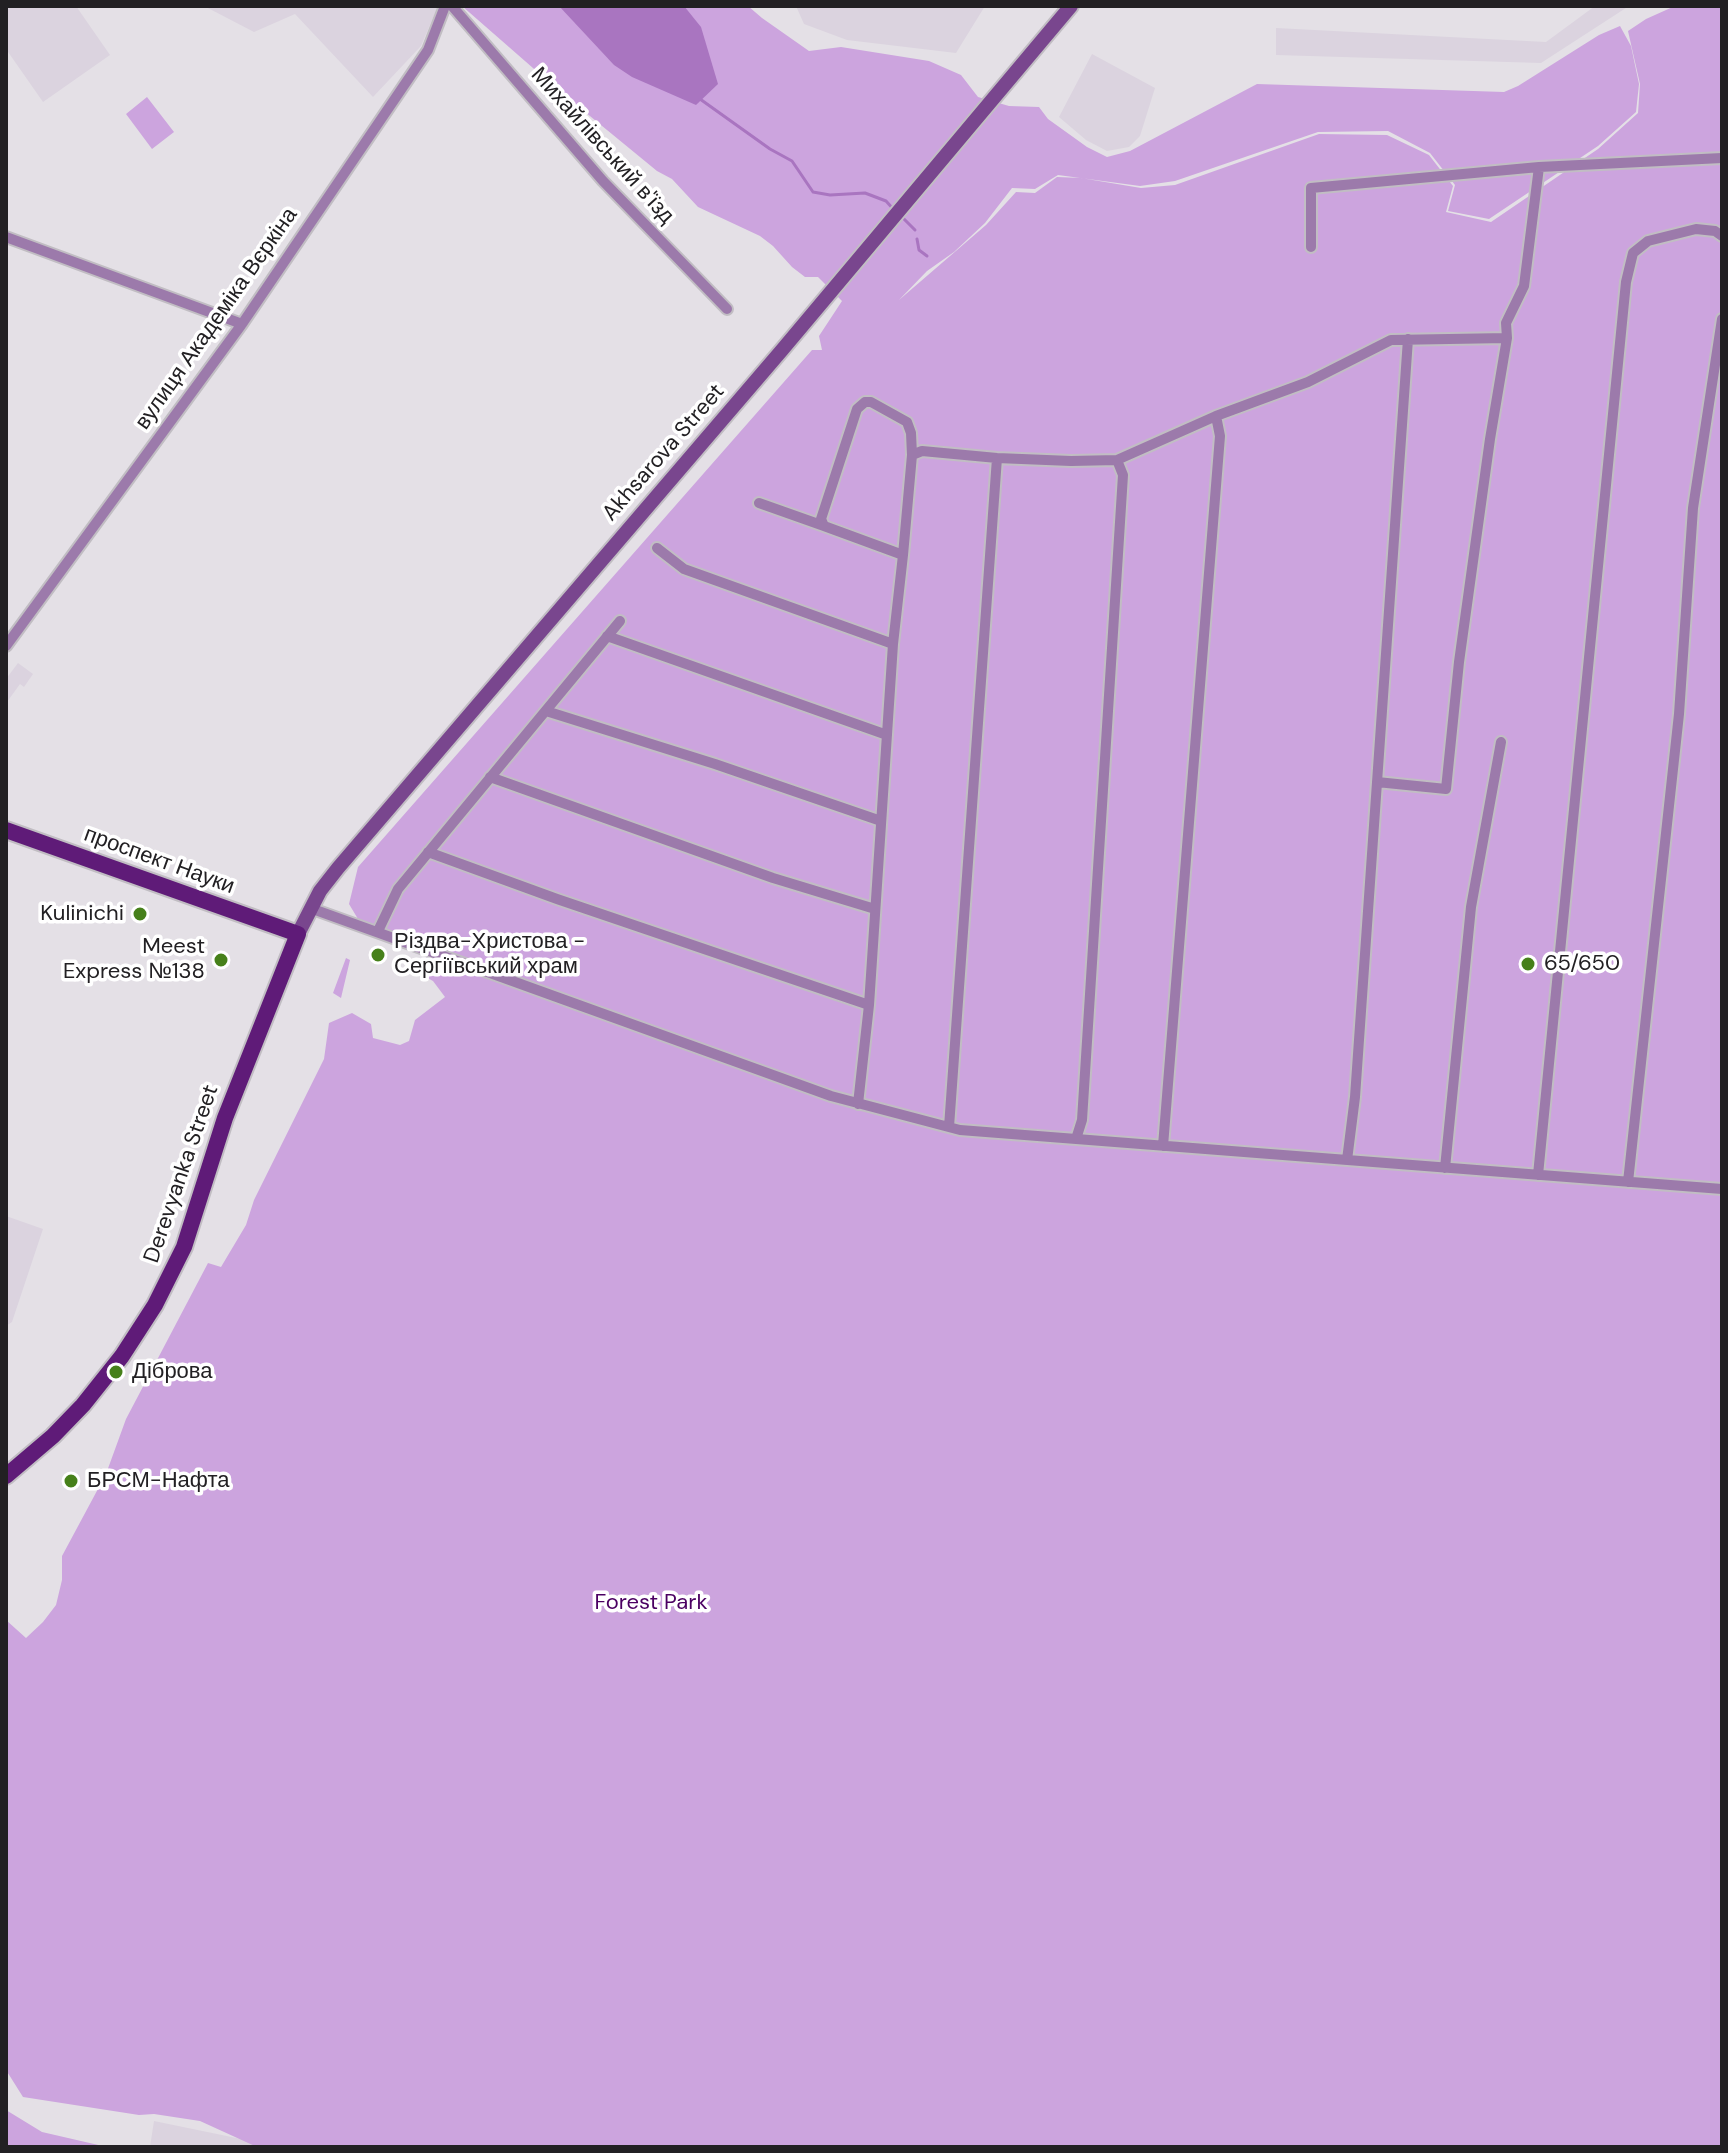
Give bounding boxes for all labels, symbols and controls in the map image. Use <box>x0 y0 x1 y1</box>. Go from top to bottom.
street label: Михайлівський в'їзд <box>525 62 679 230</box>
street label: вулиця Академіка Вєркіна <box>130 203 304 435</box>
street label: Akhsarova Street <box>597 379 731 527</box>
street label: проспект Науки <box>80 822 238 900</box>
place label: Kulinichi <box>40 901 124 927</box>
marker: Kulinichi <box>131 905 149 923</box>
place label: Різдва-Христова - Сергіївський храм <box>394 929 585 980</box>
place label: Meest Express №138 <box>63 934 205 986</box>
marker: Різдва-Христова - Сергіївський храм <box>369 946 387 964</box>
marker: Meest Express №138 <box>212 951 230 969</box>
place label: 65/650 <box>1544 951 1620 977</box>
marker: 65/650 <box>1519 955 1537 973</box>
street label: Derevyanka Street <box>139 1082 225 1266</box>
place label: Діброва <box>132 1359 213 1385</box>
marker: Діброва <box>107 1363 125 1381</box>
place label: БРСМ-Нафта <box>87 1468 230 1494</box>
marker: БРСМ-Нафта <box>62 1472 80 1490</box>
park label: Forest Park <box>594 1590 708 1616</box>

